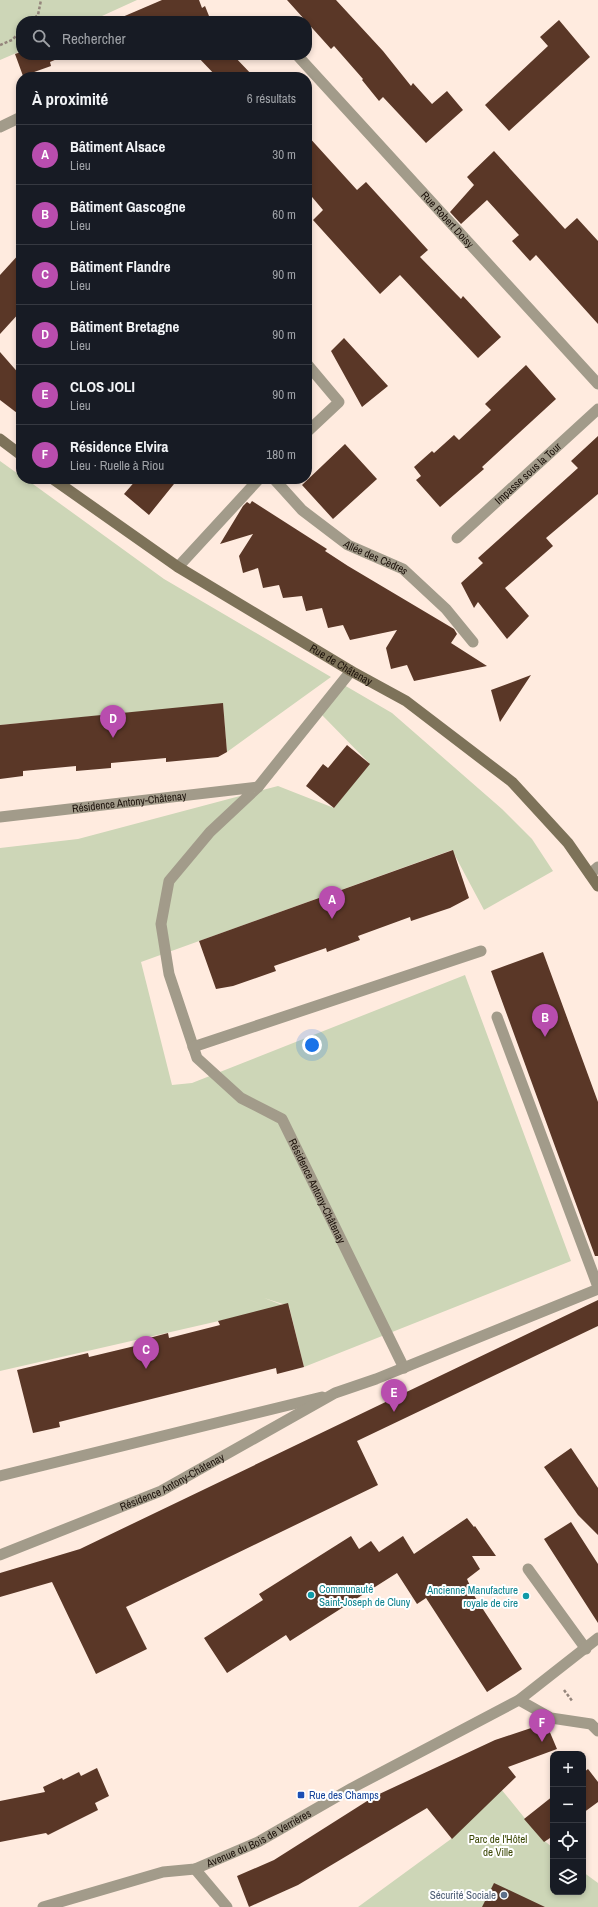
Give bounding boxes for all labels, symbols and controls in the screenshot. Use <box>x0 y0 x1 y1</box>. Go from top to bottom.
search box <box>16 16 312 60</box>
icon: search <box>30 27 52 49</box>
text: Rechercher <box>62 28 126 49</box>
text: À proximité <box>32 87 108 110</box>
text: 6 résultats <box>247 90 296 107</box>
text: Bâtiment Alsace <box>70 136 165 157</box>
text: A <box>41 146 49 163</box>
text: 30 m <box>272 146 296 163</box>
text: Lieu <box>70 157 91 174</box>
street label: Rue Robert Doisy <box>418 188 477 251</box>
text: Bâtiment Gascogne <box>70 196 186 217</box>
text: B <box>41 206 49 223</box>
text: 60 m <box>272 206 296 223</box>
text: Lieu <box>70 217 91 234</box>
text: Bâtiment Flandre <box>70 256 170 277</box>
text: C <box>41 266 49 283</box>
text: 90 m <box>272 266 296 283</box>
text: Lieu <box>70 277 91 294</box>
text: Bâtiment Bretagne <box>70 316 179 337</box>
text: D <box>41 326 49 343</box>
text: 90 m <box>272 326 296 343</box>
text: Lieu <box>70 337 91 354</box>
text: CLOS JOLI <box>70 376 135 397</box>
text: E <box>41 386 49 403</box>
text: 90 m <box>272 386 296 403</box>
text: Lieu <box>70 397 91 414</box>
text: Résidence Elvira <box>70 436 168 457</box>
street label: Impasse sous la Tour <box>492 439 564 507</box>
text: F <box>42 446 48 463</box>
text: 180 m <box>266 446 296 463</box>
text: Lieu · Ruelle à Riou <box>70 457 164 474</box>
street label: Allée des Cèdres <box>340 536 412 578</box>
street label: Rue de Châtenay <box>307 641 375 689</box>
pin: D <box>100 705 126 738</box>
street label: Résidence Antony-Châtenay <box>71 788 188 816</box>
pin: A <box>319 886 345 919</box>
pin: B <box>532 1004 558 1037</box>
your location <box>302 1035 322 1055</box>
street label: Résidence Antony-Châtenay <box>286 1136 349 1246</box>
pin: C <box>133 1336 159 1369</box>
pin: E <box>381 1379 407 1412</box>
street label: Résidence Antony-Châtenay <box>118 1450 227 1514</box>
place label: Communauté Saint-Joseph de Cluny <box>319 1582 411 1609</box>
place label: Ancienne Manufacture royale de cire <box>426 1583 518 1610</box>
marker: Communauté Saint-Joseph de Cluny <box>306 1590 316 1600</box>
marker: Ancienne Manufacture royale de cire <box>521 1591 531 1601</box>
pin: F <box>529 1709 555 1742</box>
map controls <box>550 1751 586 1895</box>
button: + <box>550 1751 586 1787</box>
button: − <box>550 1787 586 1823</box>
place label: Rue des Champs <box>309 1788 379 1802</box>
marker: Rue des Champs <box>296 1790 306 1800</box>
street label: Avenue du Bois de Verrières <box>203 1806 314 1871</box>
button: locate <box>550 1823 586 1859</box>
park label: Parc de l'Hôtel de Ville <box>469 1832 527 1859</box>
button: layers <box>550 1859 586 1895</box>
place label: Sécurité Sociale <box>430 1888 496 1902</box>
marker: Sécurité Sociale <box>499 1890 509 1900</box>

